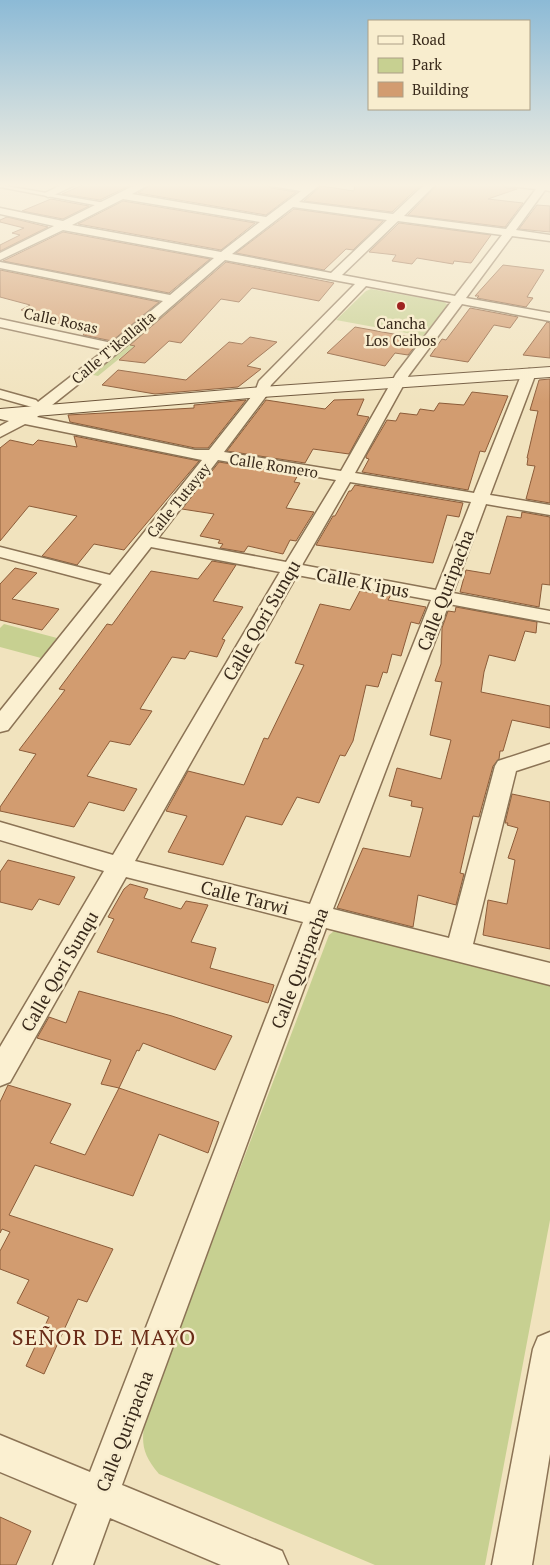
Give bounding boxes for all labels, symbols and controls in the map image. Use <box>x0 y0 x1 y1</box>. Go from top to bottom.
legend <box>368 20 530 110</box>
text: Road <box>412 29 445 49</box>
text: Park <box>412 54 442 74</box>
text: Building <box>412 79 470 99</box>
marker: Cancha Los Ceibos <box>395 300 407 312</box>
street label: Calle Rosas <box>22 302 100 338</box>
street label: Calle T'ikallajta <box>67 306 160 388</box>
place label: Cancha Los Ceibos <box>366 313 437 350</box>
street label: Calle Romero <box>228 448 320 482</box>
street label: Calle Tutayay <box>142 458 215 542</box>
street label: Calle Quripacha <box>411 526 479 654</box>
street label: Calle Qori Sunqu <box>217 555 305 685</box>
street label: Calle K'ipus <box>314 561 412 603</box>
street label: Calle Tarwi <box>198 874 292 920</box>
street label: Calle Quripacha <box>265 904 333 1032</box>
street label: Calle Qori Sunqu <box>15 906 103 1036</box>
district label: SEÑOR DE MAYO <box>12 1322 196 1351</box>
street label: Calle Quripacha <box>90 1367 158 1495</box>

